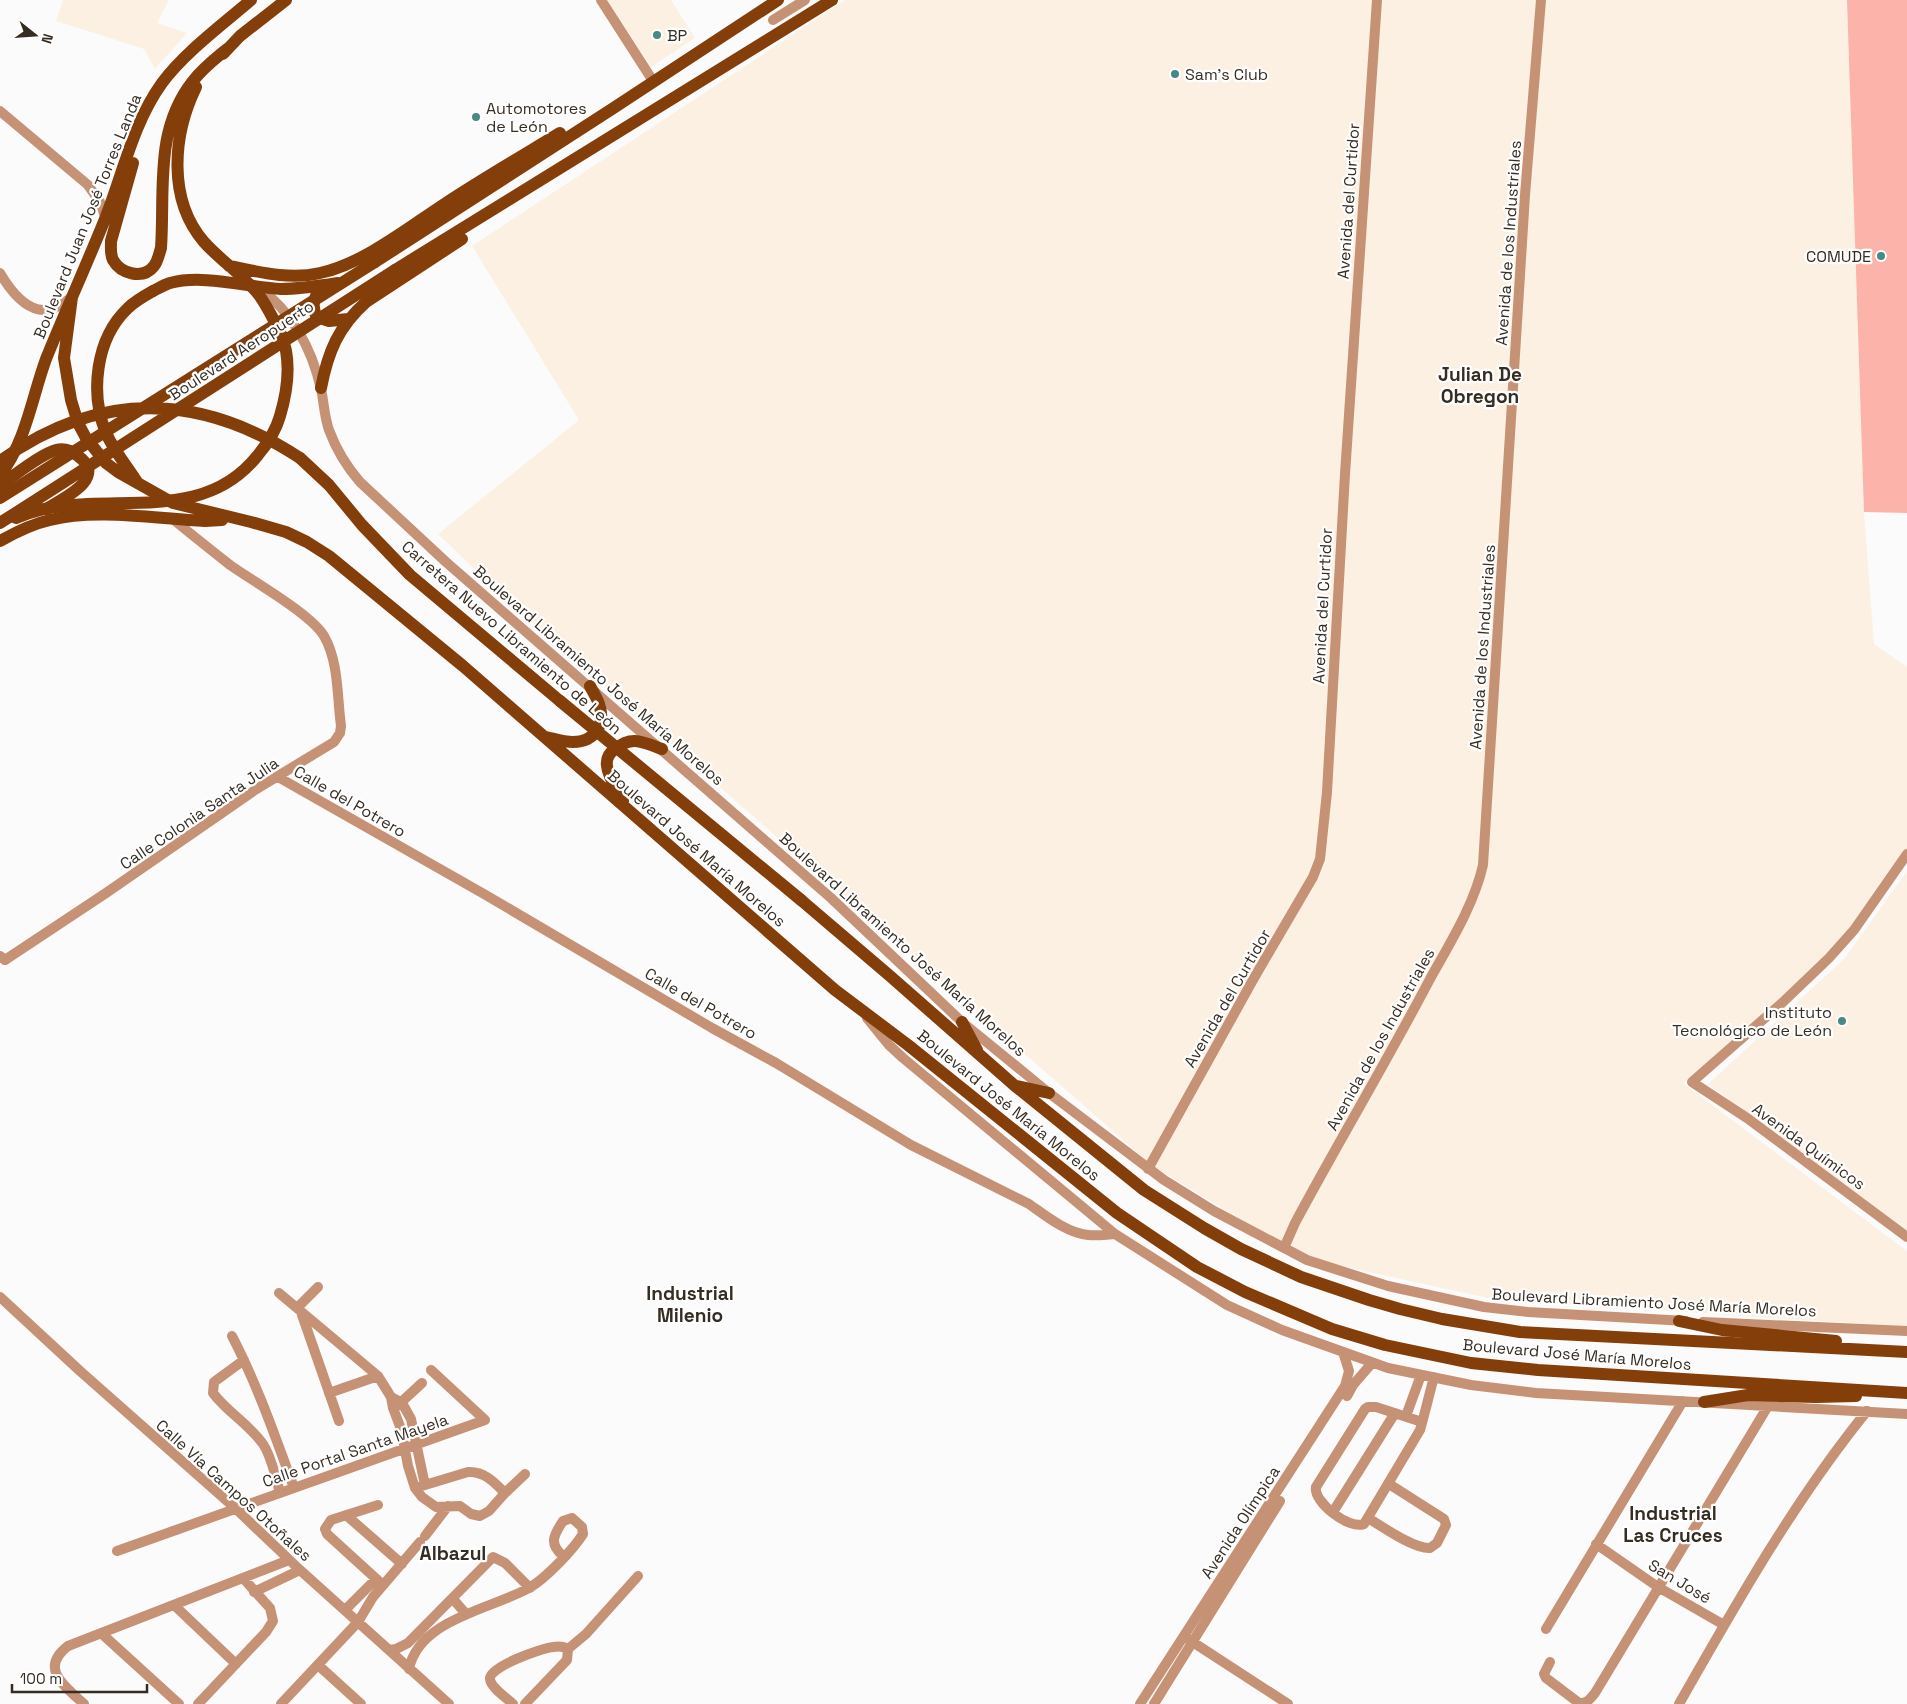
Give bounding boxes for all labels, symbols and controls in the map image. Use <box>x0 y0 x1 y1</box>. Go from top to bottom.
north arrow <box>10 10 60 60</box>
place label: BP <box>667 25 688 46</box>
marker: BP <box>651 29 663 41</box>
text: N <box>37 32 57 46</box>
place label: Sam's Club <box>1185 64 1268 85</box>
marker: Sam's Club <box>1169 68 1181 80</box>
street label: Boulevard Juan José Torres Landa <box>29 91 146 342</box>
place label: Automotores de León <box>486 98 587 137</box>
marker: Automotores de León <box>470 111 482 123</box>
street label: Avenida del Curtidor <box>1333 122 1364 280</box>
street label: Avenida de los Industriales <box>1491 140 1526 346</box>
place label: COMUDE <box>1806 246 1871 267</box>
marker: COMUDE <box>1875 250 1887 262</box>
street label: Boulevard Aeropuerto <box>165 296 318 405</box>
district label: Julian De Obregon <box>1438 362 1522 409</box>
street label: Avenida del Curtidor <box>1308 527 1337 685</box>
street label: Carretera Nuevo Libramiento de León <box>397 536 626 739</box>
street label: Avenida de los Industriales <box>1465 544 1500 750</box>
street label: Boulevard Libramiento José María Morelos <box>469 561 728 790</box>
street label: Calle Colonia Santa Julia <box>116 752 283 874</box>
street label: Calle del Potrero <box>290 761 409 842</box>
street label: Boulevard José María Morelos <box>603 765 790 932</box>
street label: Boulevard Libramiento José María Morelos <box>775 828 1031 1061</box>
street label: Avenida del Curtidor <box>1179 925 1276 1071</box>
street label: Avenida de los Industriales <box>1321 944 1439 1134</box>
street label: Calle del Potrero <box>641 963 760 1044</box>
place label: Instituto Tecnológico de León <box>1672 1002 1832 1041</box>
marker: Instituto Tecnológico de León <box>1836 1015 1848 1027</box>
street label: Boulevard José María Morelos <box>913 1025 1104 1186</box>
street label: Avenida Químicos <box>1748 1098 1869 1195</box>
district label: Industrial Milenio <box>646 1281 734 1328</box>
street label: Boulevard Libramiento José María Morelos <box>1491 1284 1817 1321</box>
street label: Boulevard José María Morelos <box>1462 1334 1692 1375</box>
street label: Calle Portal Santa Mayela <box>259 1409 451 1492</box>
street label: Calle Vía Campos Otoñales <box>151 1415 316 1566</box>
street label: Avenida Olímpica <box>1196 1462 1285 1583</box>
district label: Industrial Las Cruces <box>1623 1501 1723 1548</box>
district label: Albazul <box>420 1541 486 1566</box>
street label: San José <box>1644 1554 1715 1608</box>
scale bar <box>12 1662 148 1694</box>
text: 100 m <box>20 1669 62 1688</box>

